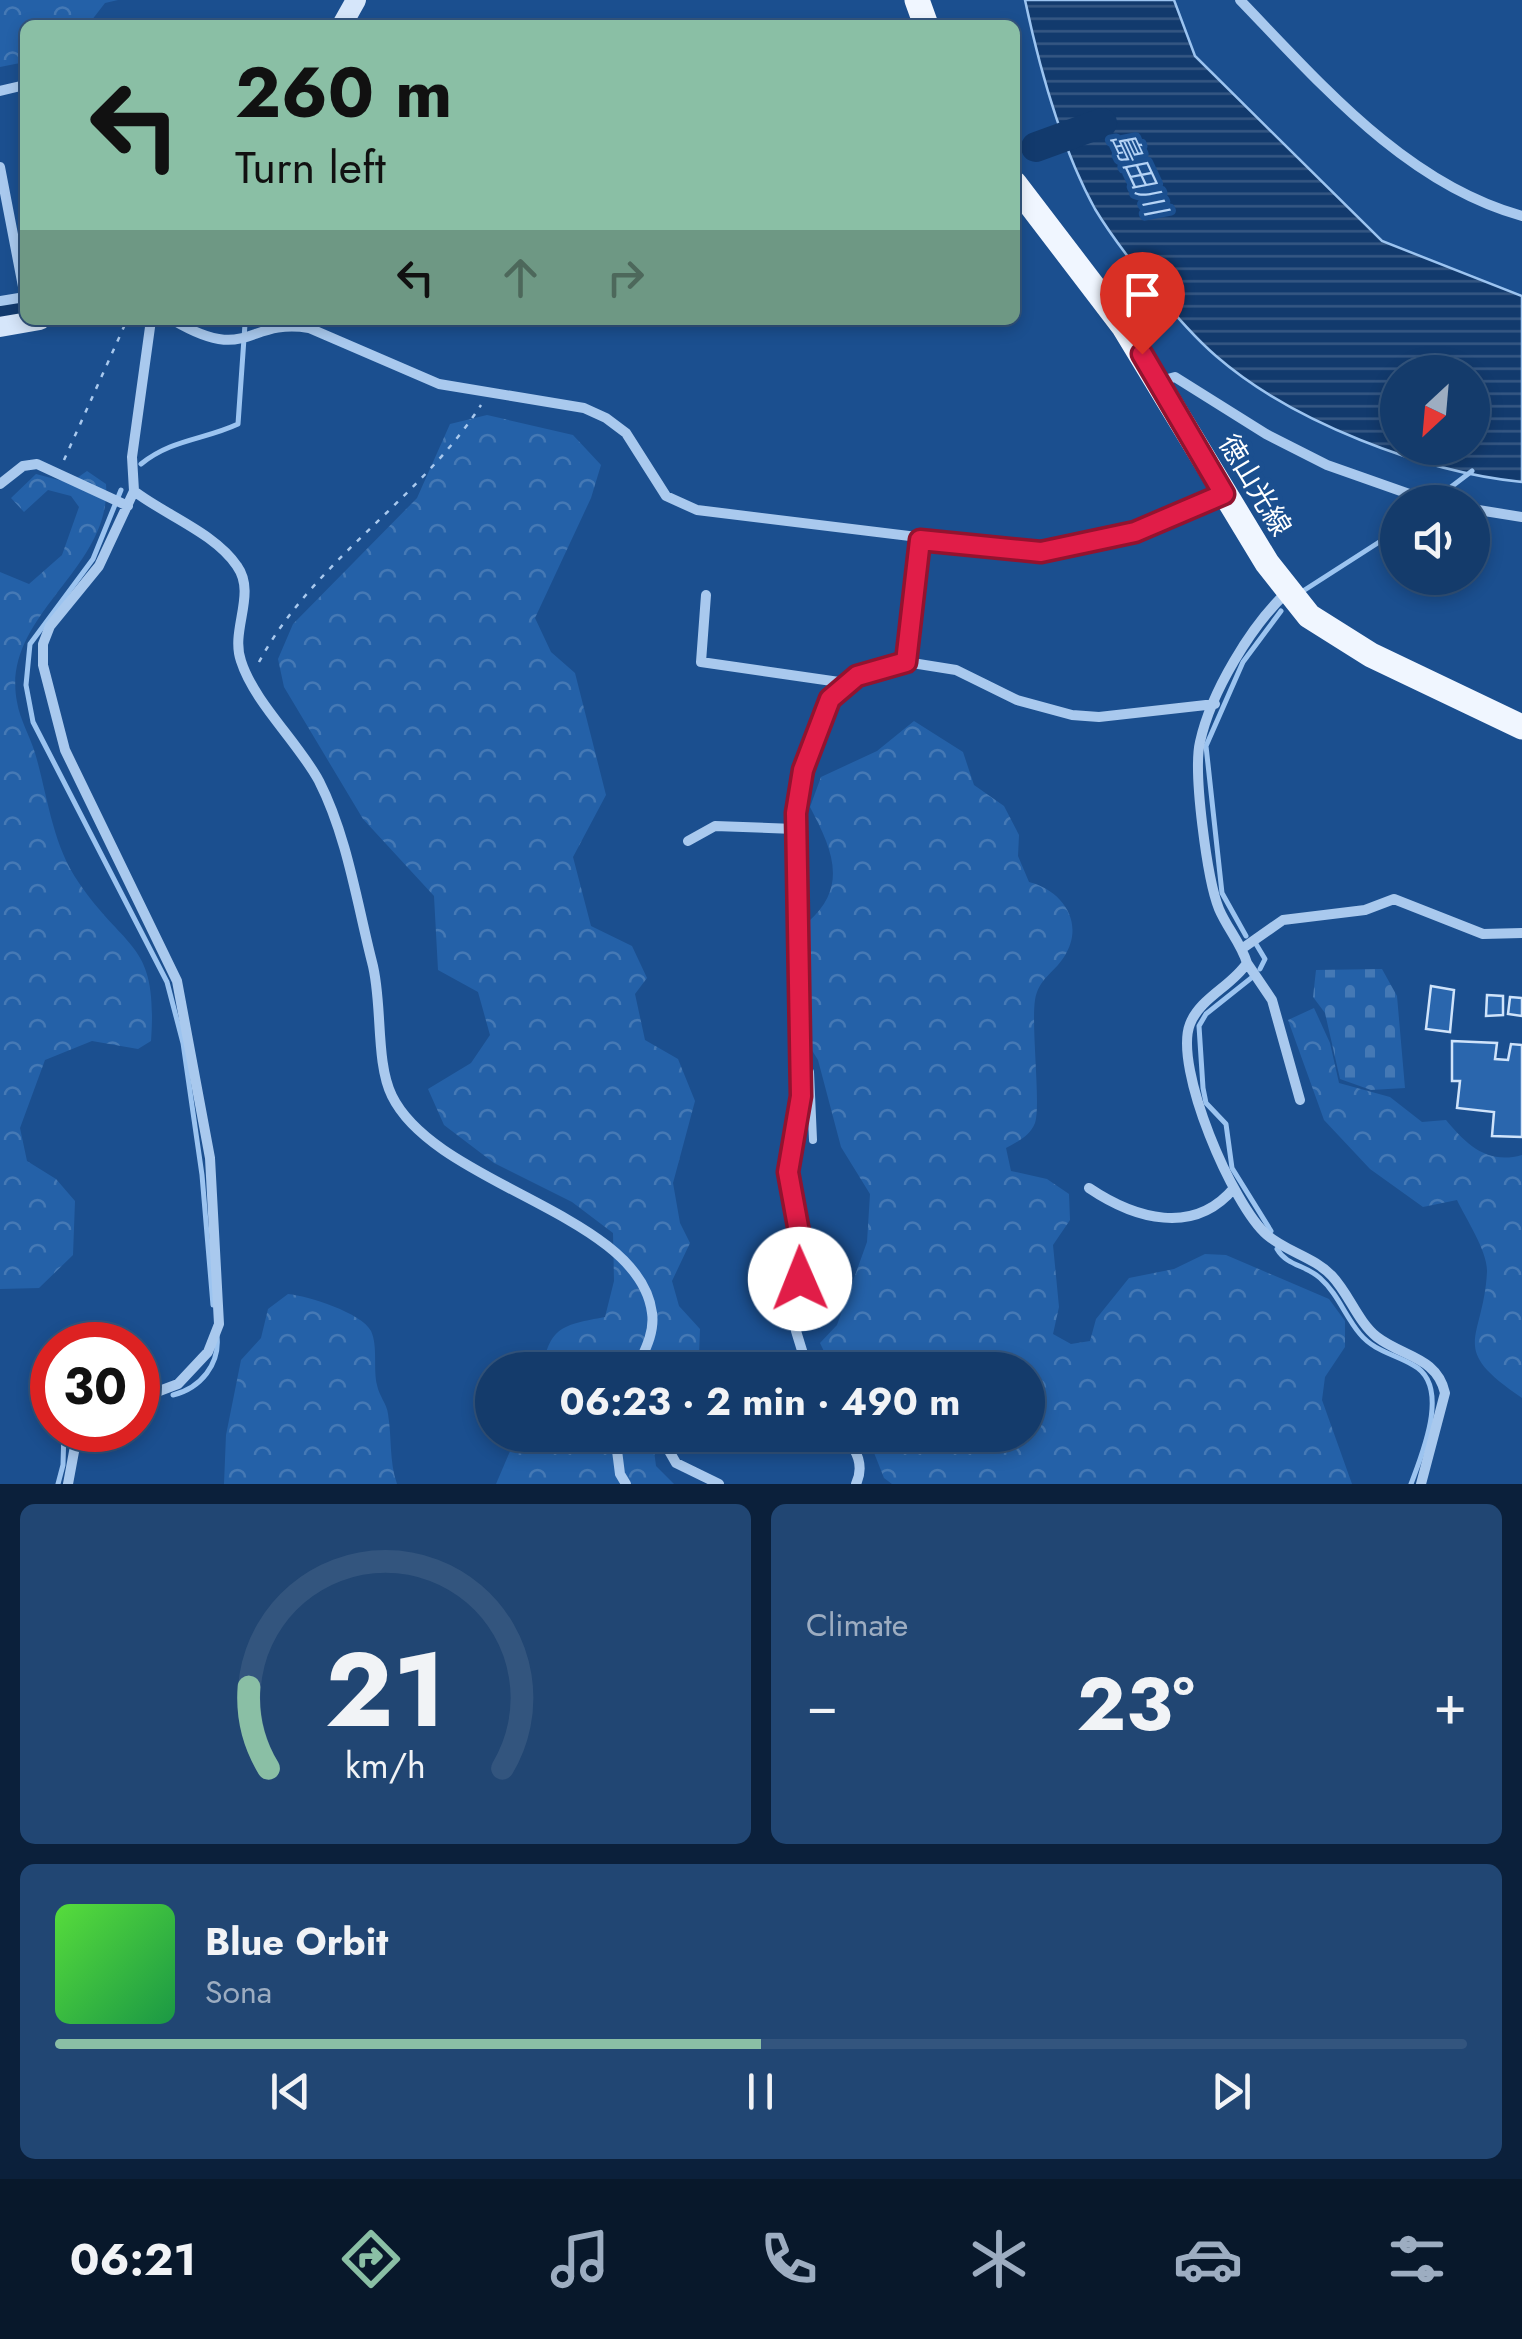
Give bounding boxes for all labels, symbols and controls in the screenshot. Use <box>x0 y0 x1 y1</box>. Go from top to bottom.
text: 260 m <box>235 42 453 143</box>
icon: left <box>70 60 200 190</box>
water label: 島田川 <box>1100 123 1179 226</box>
text: Turn left <box>235 135 386 200</box>
icon: left <box>388 250 443 305</box>
icon: ahead <box>493 250 548 305</box>
icon: right <box>598 250 653 305</box>
pin <box>1100 252 1185 355</box>
icon: arrive <box>1115 267 1170 322</box>
north arrow <box>1380 355 1490 465</box>
map controls <box>1380 355 1490 595</box>
street label: 徳山光線 <box>1209 426 1301 544</box>
button: sound <box>1380 485 1490 595</box>
position arrow <box>748 1227 852 1331</box>
speed limit sign: 30 <box>30 1322 160 1452</box>
text: 06:23 · 2 min · 490 m <box>560 1374 960 1429</box>
text: Climate <box>806 1602 908 1648</box>
text: 21 <box>325 1615 446 1765</box>
text: 23° <box>1077 1650 1195 1758</box>
text: − <box>806 1665 838 1745</box>
text: + <box>1433 1665 1467 1745</box>
text: km/h <box>345 1740 426 1791</box>
text: Blue Orbit <box>205 1914 388 1969</box>
text: Sona <box>205 1969 272 2015</box>
icon: previous <box>263 2064 318 2119</box>
icon: pause <box>733 2064 788 2119</box>
icon: next <box>1204 2064 1259 2119</box>
icon: directions <box>336 2224 406 2294</box>
icon: music <box>545 2224 615 2294</box>
icon: phone <box>754 2224 824 2294</box>
icon: climate <box>964 2224 1034 2294</box>
icon: car <box>1173 2224 1243 2294</box>
icon: filters <box>1382 2224 1452 2294</box>
text: 06:21 <box>70 2227 196 2292</box>

